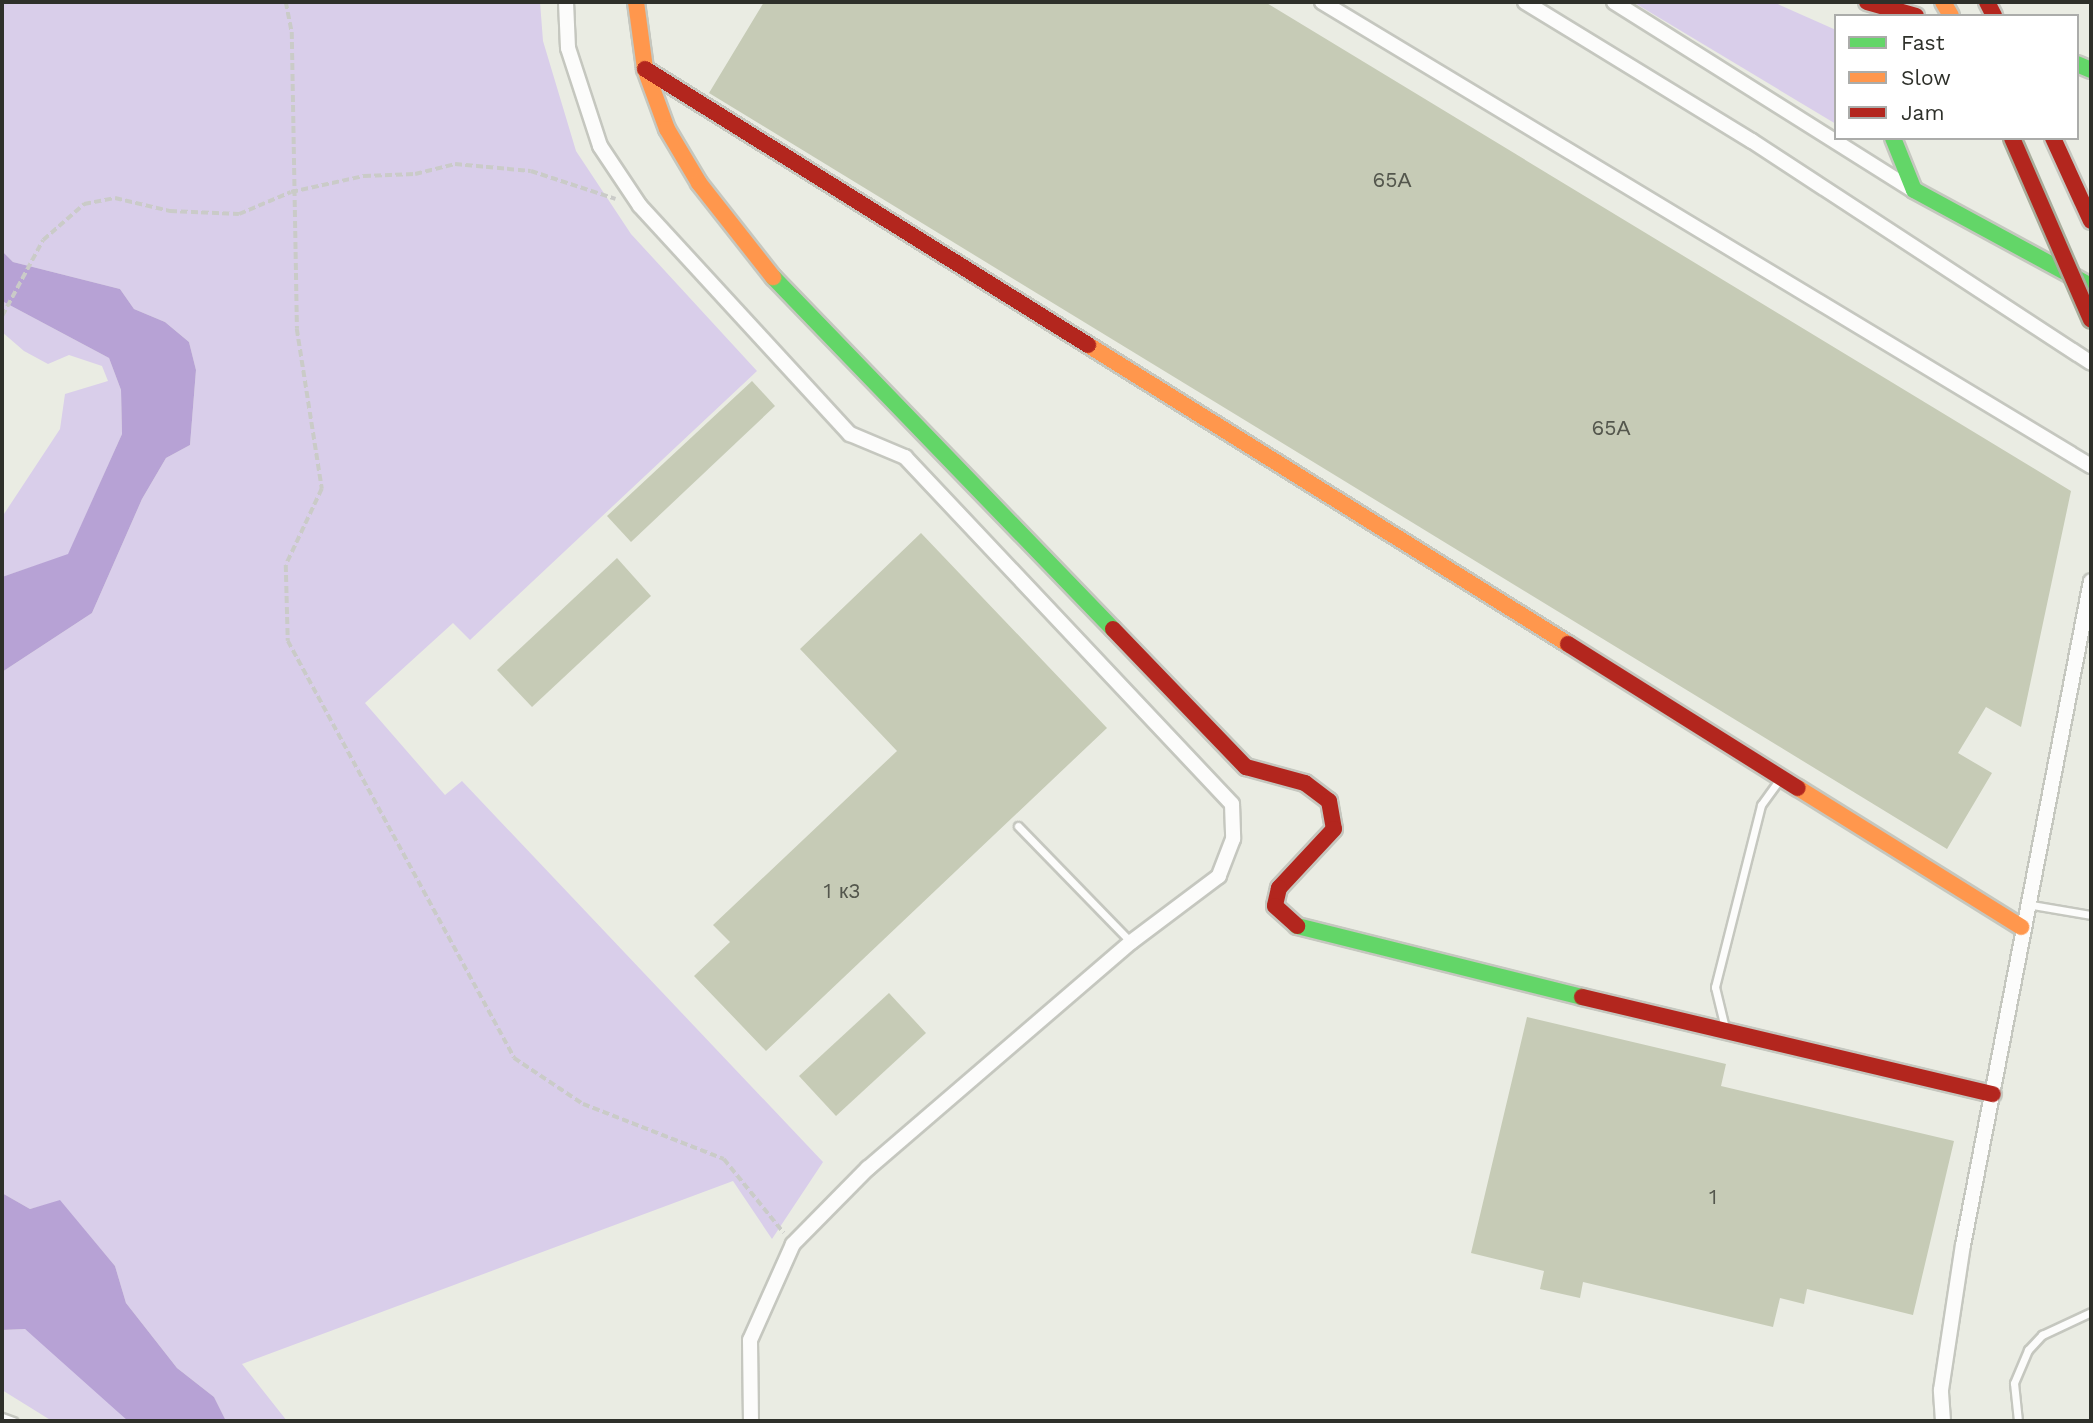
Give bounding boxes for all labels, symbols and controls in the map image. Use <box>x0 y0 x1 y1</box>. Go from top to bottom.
legend <box>1834 14 2079 140</box>
text: Fast <box>1901 30 1945 55</box>
text: Slow <box>1901 65 1951 90</box>
text: Jam <box>1901 100 1944 125</box>
house number: 65А <box>1373 167 1411 193</box>
house number: 65А <box>1592 415 1630 441</box>
house number: 1 к3 <box>824 878 860 904</box>
house number: 1 <box>1709 1184 1717 1210</box>

